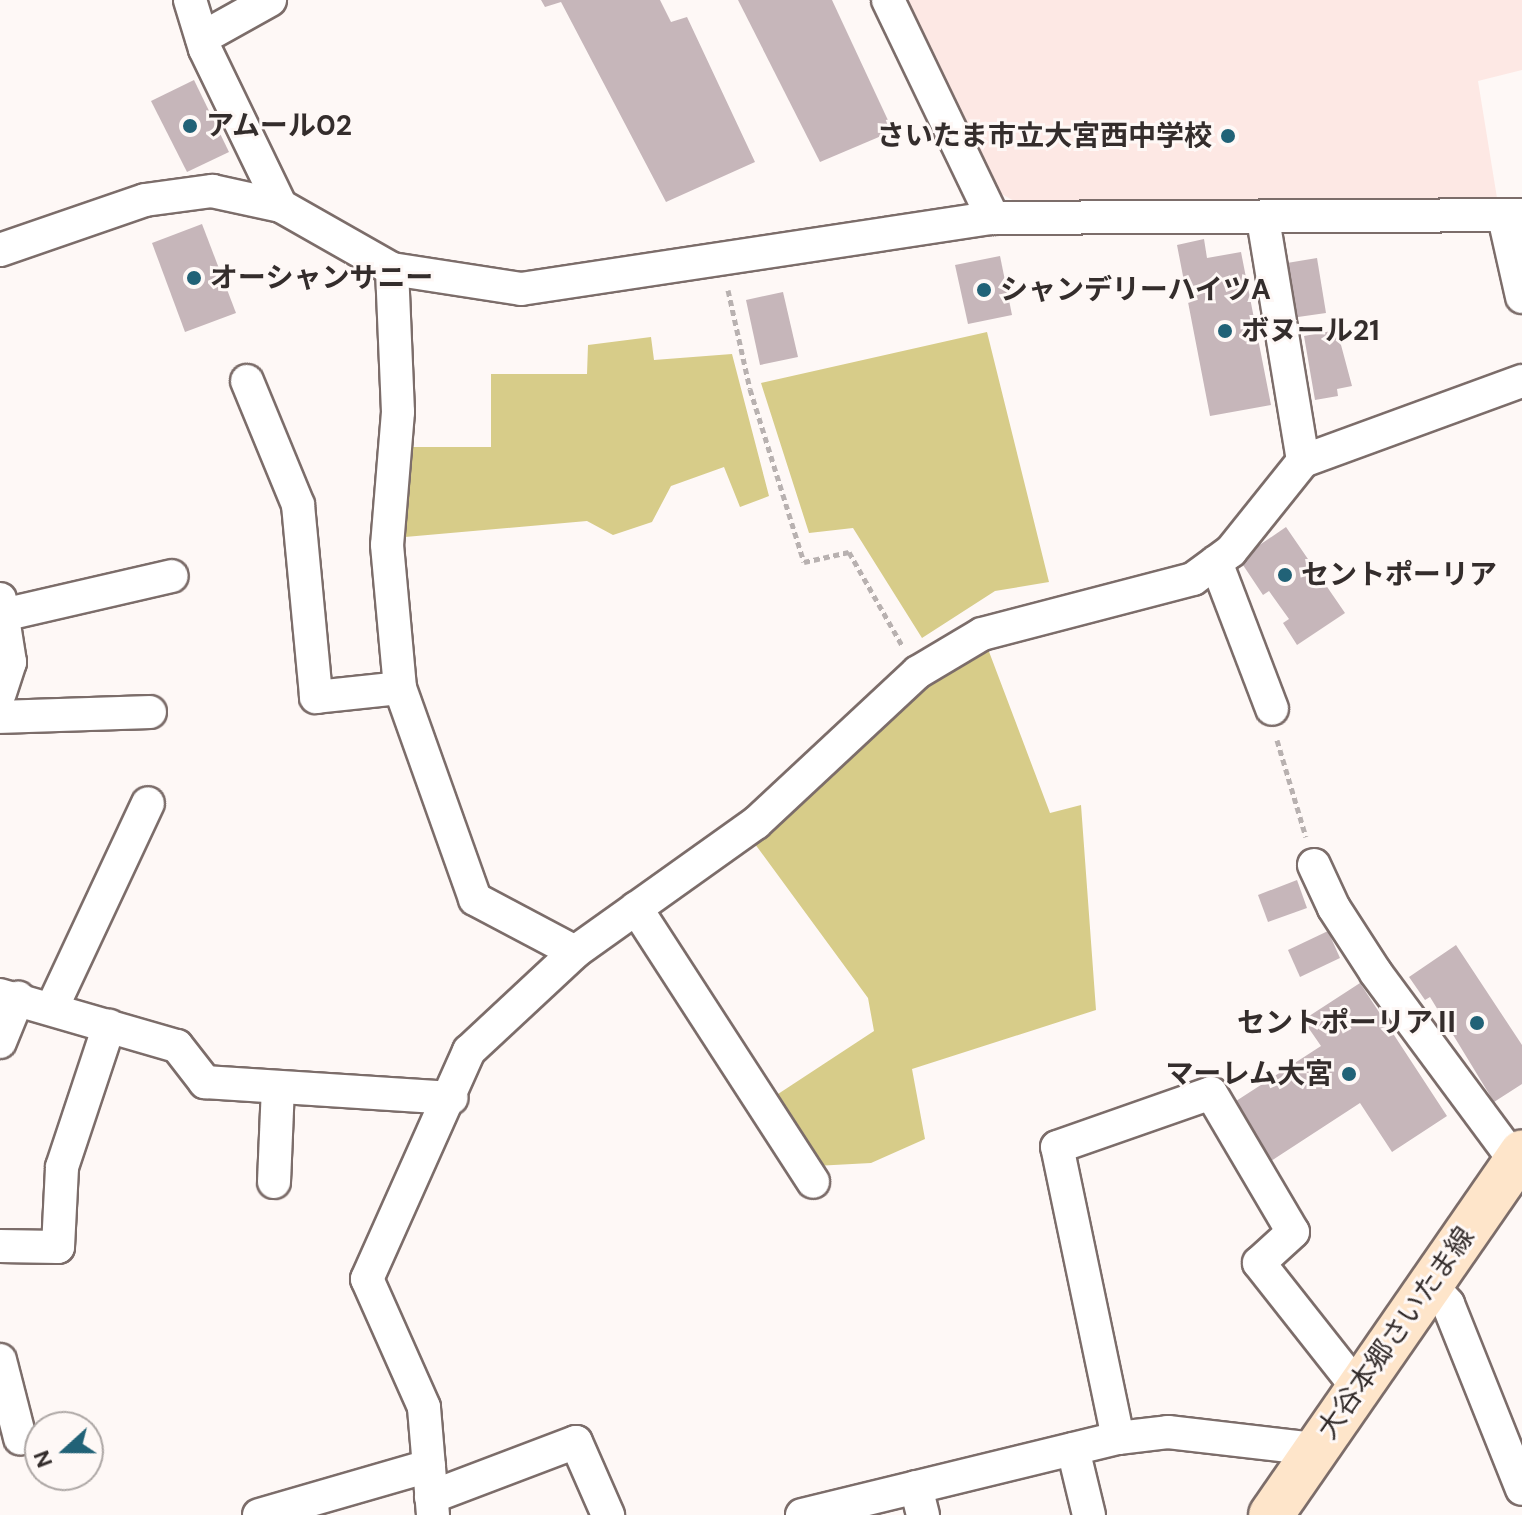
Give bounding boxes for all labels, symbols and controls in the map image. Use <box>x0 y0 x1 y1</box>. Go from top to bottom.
place label: アムール02 <box>206 109 354 143</box>
marker: アムール02 <box>181 117 199 135</box>
place label: さいたま市立大宮西中学校 <box>876 119 1212 153</box>
marker: さいたま市立大宮西中学校 <box>1219 127 1237 145</box>
place label: オーシャンサニー <box>210 261 434 295</box>
marker: オーシャンサニー <box>185 269 203 287</box>
place label: シャンデリーハイツA <box>1000 273 1272 307</box>
marker: シャンデリーハイツA <box>975 281 993 299</box>
place label: ボヌール21 <box>1241 314 1379 348</box>
marker: ボヌール21 <box>1216 322 1234 340</box>
place label: セントポーリア <box>1301 558 1497 592</box>
marker: セントポーリア <box>1276 566 1294 584</box>
place label: セントポーリアⅡ <box>1237 1006 1461 1040</box>
marker: セントポーリアⅡ <box>1468 1014 1486 1032</box>
place label: マーレム大宮 <box>1165 1057 1333 1091</box>
marker: マーレム大宮 <box>1340 1065 1358 1083</box>
street label: 大谷本郷さいたま線 <box>1310 1220 1482 1446</box>
north arrow <box>24 1411 104 1491</box>
text: N <box>27 1446 59 1472</box>

